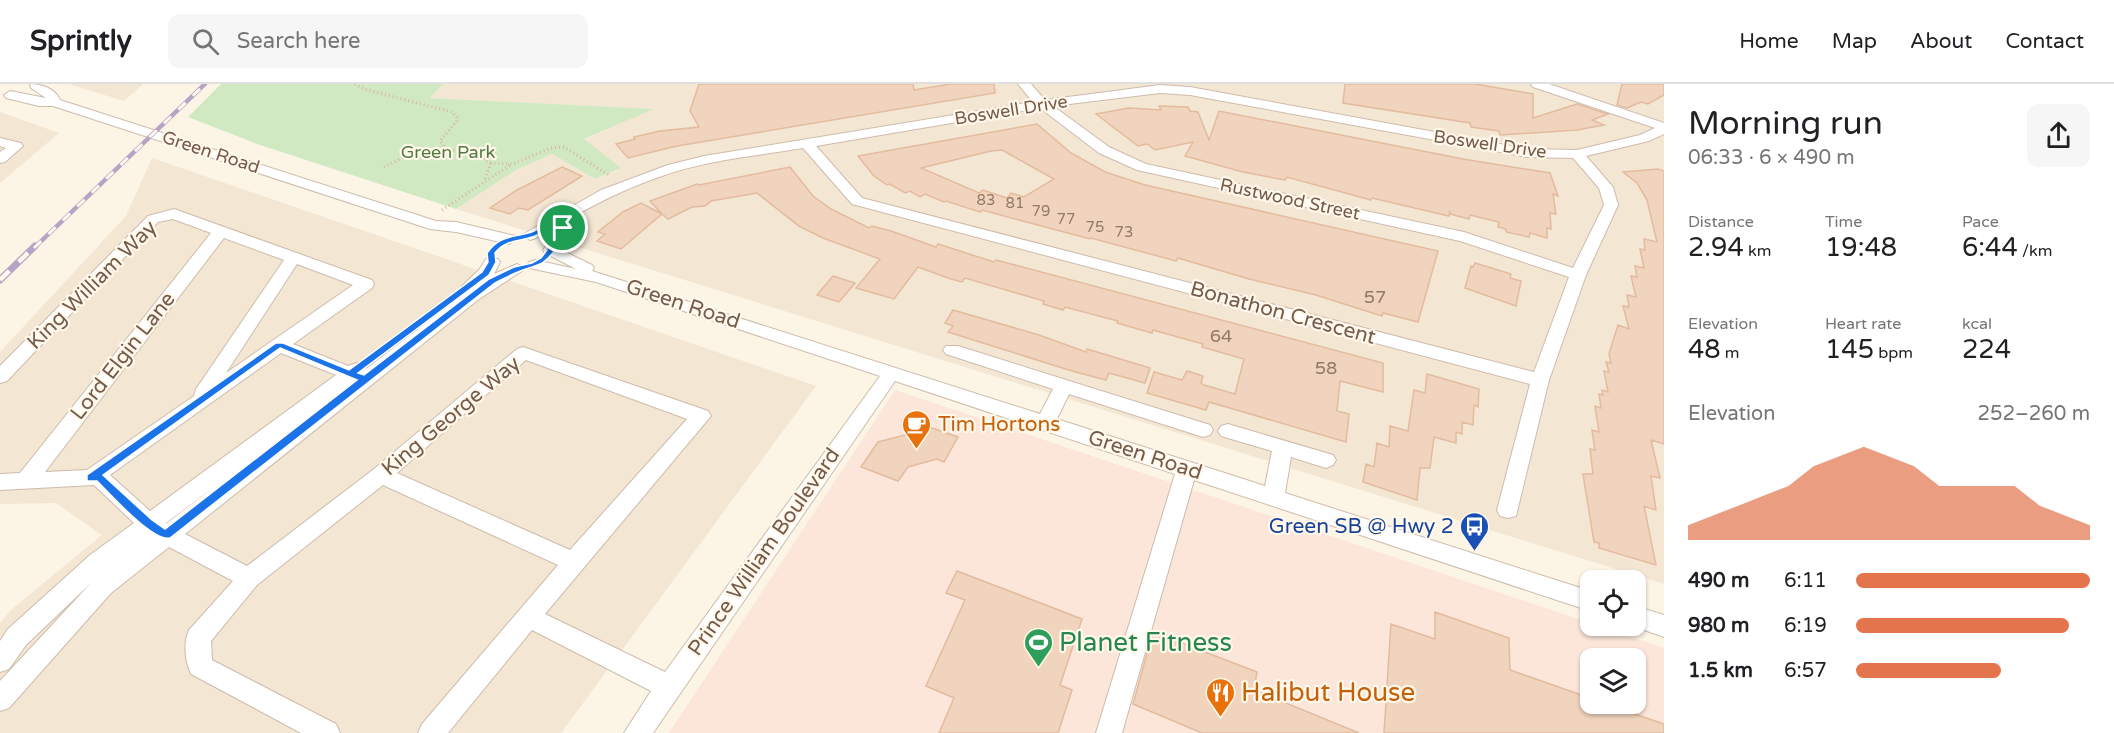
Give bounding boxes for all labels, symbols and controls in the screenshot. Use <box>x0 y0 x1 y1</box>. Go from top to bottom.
search box <box>168 14 588 68</box>
text: Sprintly <box>30 24 132 58</box>
icon: search <box>189 25 222 58</box>
text: Search here <box>237 28 361 54</box>
text: Home <box>1739 29 1799 54</box>
text: Map <box>1832 29 1877 54</box>
text: About <box>1910 29 1972 54</box>
text: Contact <box>2005 29 2084 54</box>
street label: Boswell Drive <box>953 90 1069 130</box>
text: Morning run <box>1688 104 1883 143</box>
button: share <box>2027 104 2090 167</box>
street label: Boswell Drive <box>1432 125 1548 163</box>
street label: Green Road <box>159 126 263 178</box>
park label: Green Park <box>401 141 496 163</box>
text: 06:33 · 6 × 490 m <box>1688 146 1855 170</box>
street label: Rustwood Street <box>1218 173 1362 225</box>
house number: 83 <box>977 191 995 209</box>
house number: 81 <box>1006 194 1024 212</box>
pin <box>537 202 588 253</box>
house number: 79 <box>1032 202 1050 220</box>
house number: 77 <box>1057 210 1075 228</box>
icon: arrive <box>546 211 579 244</box>
text: Distance <box>1688 212 1754 232</box>
text: Time <box>1825 212 1862 232</box>
text: Pace <box>1962 212 1999 232</box>
street label: King William Way <box>22 215 162 355</box>
house number: 75 <box>1086 218 1104 236</box>
house number: 73 <box>1115 223 1133 241</box>
text: 2.94 <box>1688 232 1744 263</box>
text: 19:48 <box>1825 232 1897 263</box>
text: 6:44 <box>1962 232 2018 263</box>
text: km <box>1744 241 1771 261</box>
text: /km <box>2018 241 2052 261</box>
street label: Green Road <box>623 274 743 334</box>
street label: Bonathon Crescent <box>1187 276 1379 350</box>
house number: 57 <box>1364 286 1386 308</box>
street label: Lord Elgin Lane <box>65 287 181 425</box>
text: Elevation <box>1688 314 1758 334</box>
text: Heart rate <box>1825 314 1901 334</box>
text: kcal <box>1962 314 1992 334</box>
house number: 64 <box>1210 325 1232 347</box>
text: 48 <box>1688 334 1721 365</box>
text: 145 <box>1825 334 1874 365</box>
text: 224 <box>1962 334 2011 365</box>
text: m <box>1721 343 1740 363</box>
text: bpm <box>1874 343 1913 363</box>
street label: King George Way <box>377 351 525 481</box>
house number: 58 <box>1315 357 1337 379</box>
text: Elevation <box>1688 402 1775 426</box>
text: 252–260 m <box>1977 402 2090 426</box>
cafe icon: Tim Hortons <box>901 408 933 450</box>
place label: Tim Hortons <box>938 412 1060 437</box>
street label: Green Road <box>1085 425 1205 485</box>
street label: Prince William Boulevard <box>683 443 845 661</box>
bus stop icon: Green SB @ Hwy 2 <box>1459 510 1491 552</box>
place label: Green SB @ Hwy 2 <box>1269 514 1454 539</box>
text: 490 m <box>1688 569 1749 593</box>
text: 6:11 <box>1784 569 1827 593</box>
map controls <box>1580 570 1646 714</box>
button: locate <box>1580 570 1646 636</box>
text: 980 m <box>1688 614 1749 638</box>
text: 6:19 <box>1784 614 1827 638</box>
sports icon: Planet Fitness <box>1022 626 1054 668</box>
place label: Planet Fitness <box>1059 627 1232 658</box>
button: layers <box>1580 648 1646 714</box>
text: 1.5 km <box>1688 659 1753 683</box>
text: 6:57 <box>1784 659 1827 683</box>
restaurant icon: Halibut House <box>1204 676 1236 718</box>
place label: Halibut House <box>1241 677 1415 708</box>

